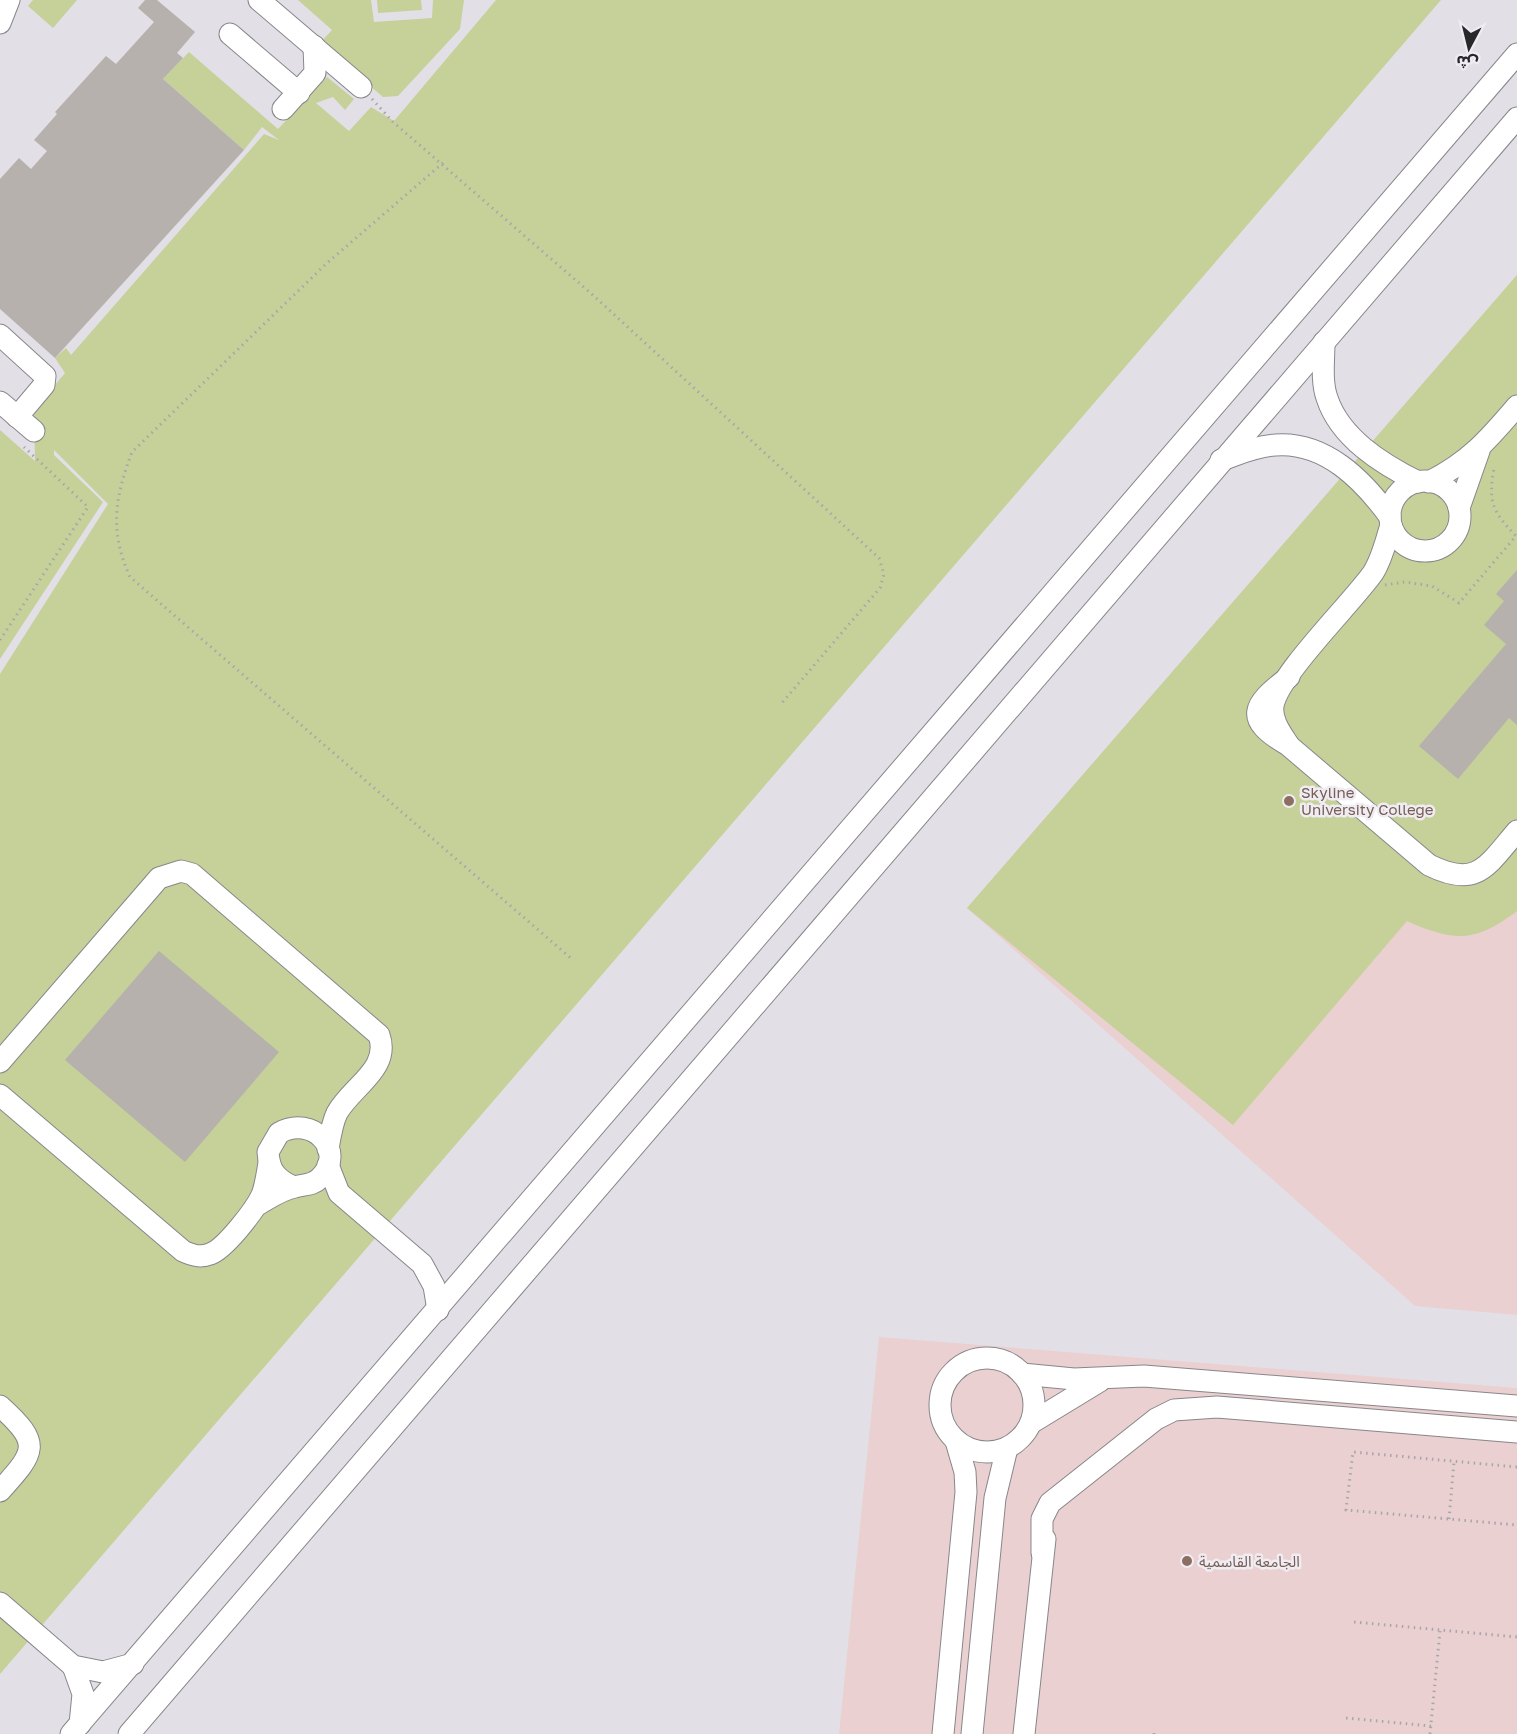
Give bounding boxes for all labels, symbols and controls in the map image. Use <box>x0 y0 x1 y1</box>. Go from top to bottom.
north arrow <box>1439 18 1499 78</box>
text: ش <box>1455 52 1479 74</box>
place label: Skyline University College <box>1301 783 1434 818</box>
marker: Skyline University College <box>1282 794 1296 808</box>
place label: الجامعة القاسمية <box>1199 1552 1300 1570</box>
marker: الجامعة القاسمية <box>1180 1554 1194 1568</box>

